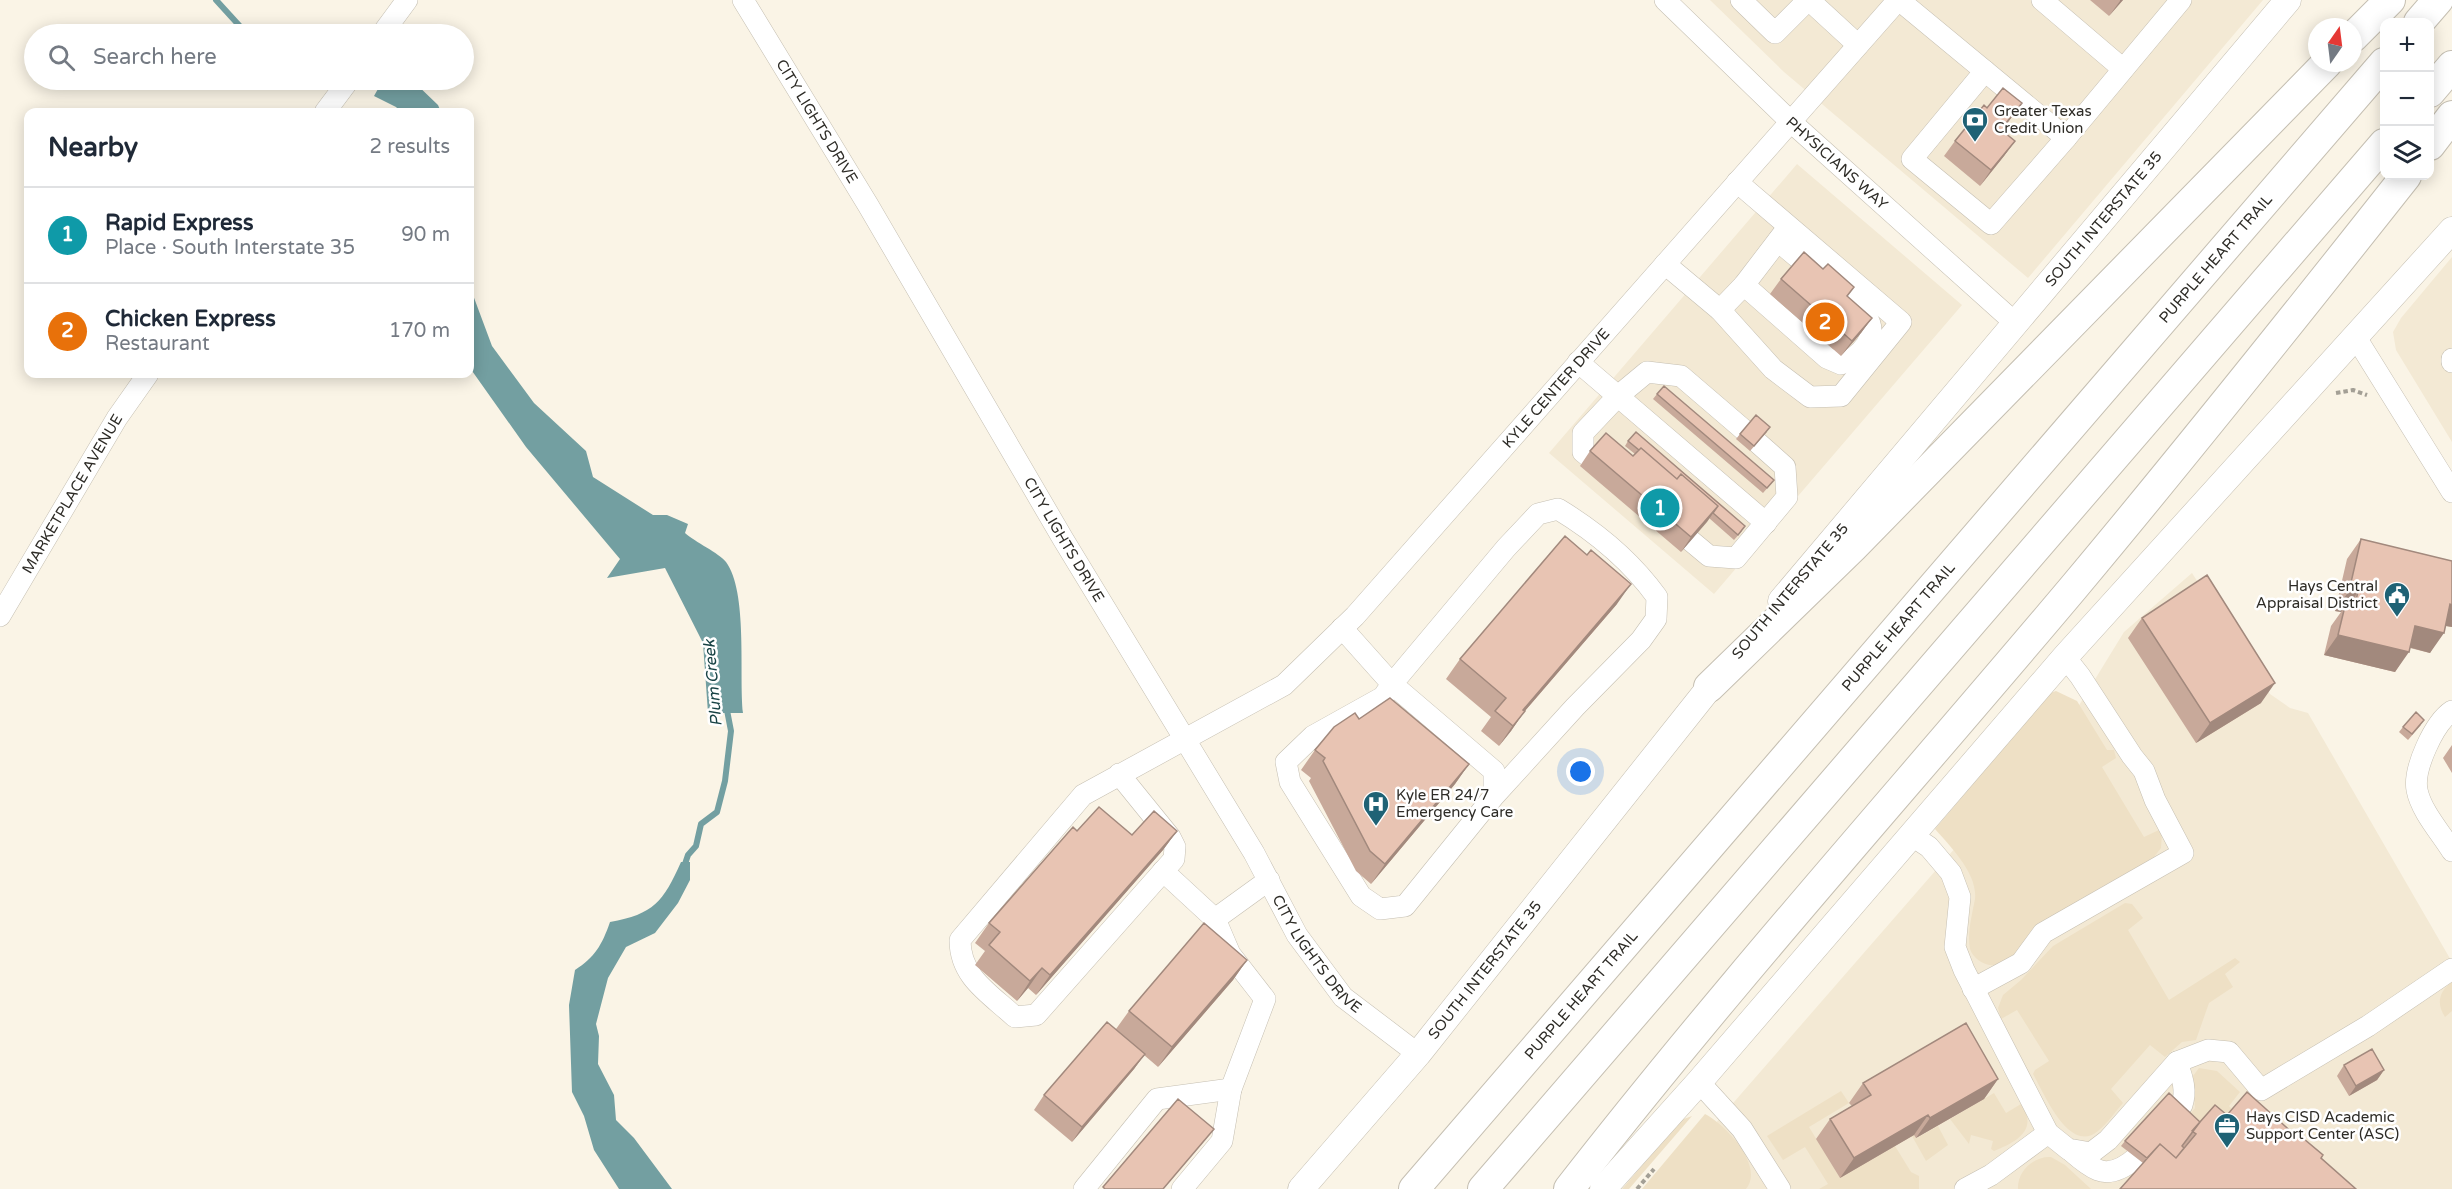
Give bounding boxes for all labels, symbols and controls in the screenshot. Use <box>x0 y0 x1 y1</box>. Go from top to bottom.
north arrow <box>2308 18 2362 72</box>
map controls <box>2380 18 2434 180</box>
button: + <box>2380 18 2434 72</box>
search box <box>24 24 474 90</box>
icon: search <box>45 41 78 74</box>
text: Search here <box>93 44 217 70</box>
street label: CITY LIGHTS DRIVE <box>772 56 862 187</box>
button: − <box>2380 72 2434 126</box>
place label: Greater Texas Credit Union <box>1994 102 2092 137</box>
bank icon: Greater Texas Credit Union <box>1960 105 1990 143</box>
street label: PHYSICIANS WAY <box>1782 113 1892 214</box>
button: layers <box>2380 126 2434 180</box>
text: Nearby <box>48 132 138 163</box>
text: 2 results <box>370 135 450 159</box>
street label: SOUTH INTERSTATE 35 <box>2041 147 2166 290</box>
street label: PURPLE HEART TRAIL <box>2155 190 2276 327</box>
text: Rapid Express <box>105 210 253 236</box>
text: 1 <box>61 223 74 247</box>
text: 90 m <box>401 223 450 247</box>
text: Place · South Interstate 35 <box>105 236 355 260</box>
pin: 2 <box>1806 300 1844 344</box>
text: Chicken Express <box>105 306 276 332</box>
text: 2 <box>61 319 74 343</box>
text: 170 m <box>389 319 450 343</box>
street label: KYLE CENTER DRIVE <box>1498 325 1613 452</box>
text: Restaurant <box>105 332 210 356</box>
street label: MARKETPLACE AVENUE <box>18 411 126 577</box>
street label: CITY LIGHTS DRIVE <box>1020 474 1108 605</box>
pin: 1 <box>1640 486 1680 530</box>
street label: SOUTH INTERSTATE 35 <box>1728 520 1852 662</box>
street label: PURPLE HEART TRAIL <box>1838 558 1959 695</box>
place label: Hays Central Appraisal District <box>2256 577 2378 612</box>
public building icon: Hays Central Appraisal District <box>2382 580 2412 618</box>
water label: Plum Creek <box>699 638 727 727</box>
your location <box>1566 757 1595 786</box>
place label: Kyle ER 24/7 Emergency Care <box>1396 786 1513 821</box>
hospital icon: Kyle ER 24/7 Emergency Care <box>1361 789 1391 827</box>
street label: CITY LIGHTS DRIVE <box>1269 892 1365 1017</box>
street label: SOUTH INTERSTATE 35 <box>1424 897 1545 1043</box>
street label: PURPLE HEART TRAIL <box>1521 927 1642 1063</box>
place label: Hays CISD Academic Support Center (ASC) <box>2246 1108 2399 1143</box>
office icon: Hays CISD Academic Support Center (ASC) <box>2212 1111 2242 1149</box>

